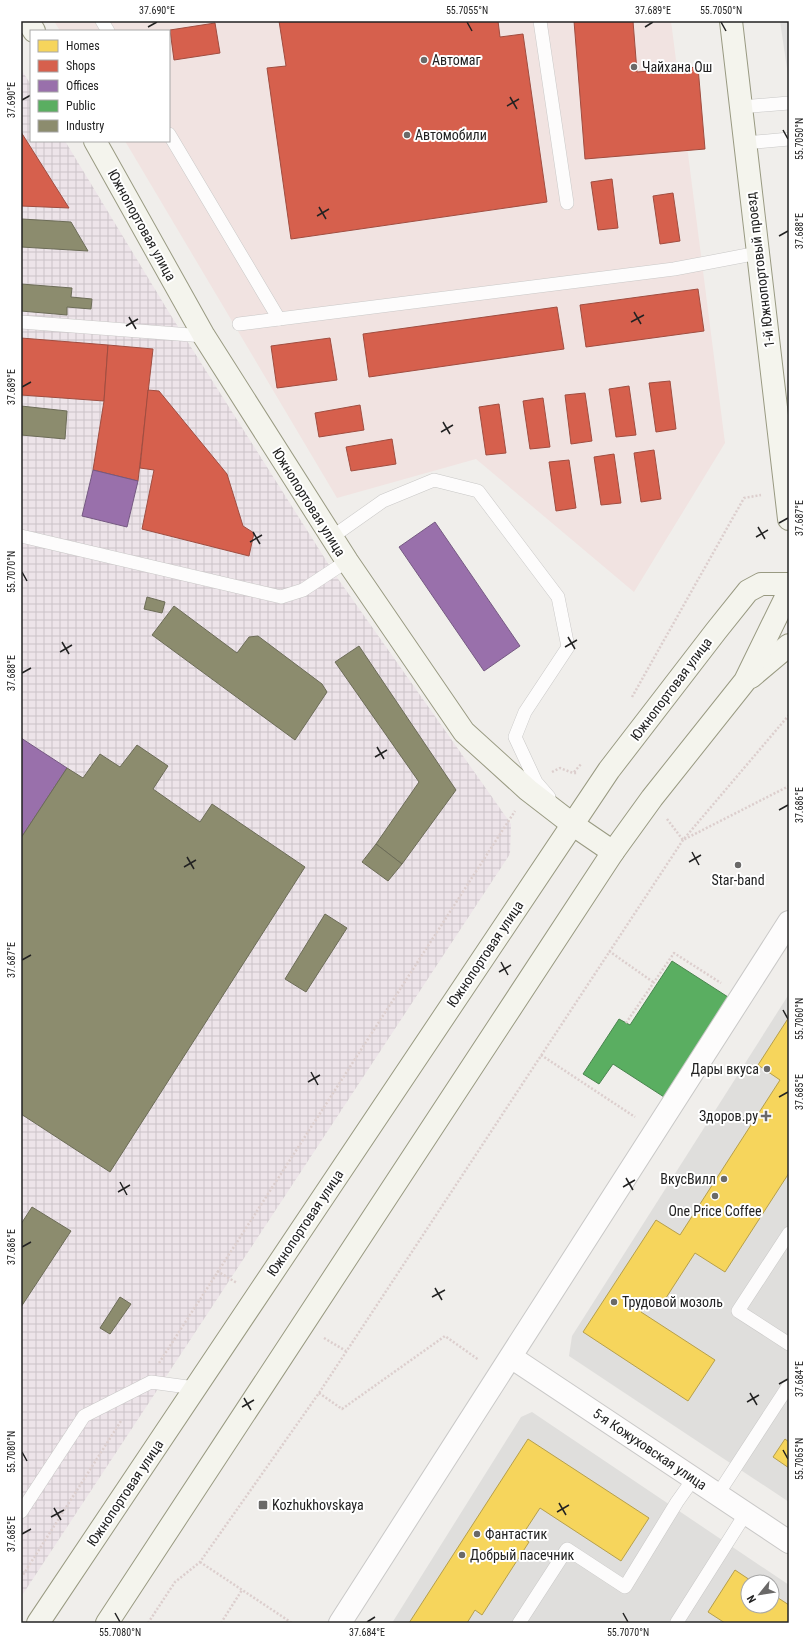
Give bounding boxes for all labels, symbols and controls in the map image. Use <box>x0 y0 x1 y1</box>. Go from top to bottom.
text: 37.690°E <box>139 5 175 16</box>
text: 55.7055°N <box>446 5 488 16</box>
text: 37.689°E <box>635 5 671 16</box>
text: 55.7050°N <box>700 5 742 16</box>
legend <box>30 30 170 142</box>
text: Homes <box>66 39 100 53</box>
place label: Автомаг <box>432 52 481 68</box>
marker: Автомаг <box>419 55 429 65</box>
text: Shops <box>66 59 95 73</box>
place label: Чайхана Ош <box>642 59 712 75</box>
marker: Чайхана Ош <box>629 62 639 72</box>
text: Offices <box>66 79 99 93</box>
text: 37.690°E <box>6 82 17 118</box>
text: Public <box>66 99 96 113</box>
text: 55.7050°N <box>794 118 805 160</box>
text: Industry <box>66 119 104 133</box>
place label: Автомобили <box>415 127 487 143</box>
marker: Автомобили <box>402 130 412 140</box>
street label: Южнопортовая улица <box>105 166 179 284</box>
street label: 1-й Южнопортовый проезд <box>742 191 777 349</box>
text: 37.688°E <box>794 213 805 249</box>
text: 37.689°E <box>6 369 17 405</box>
street label: Южнопортовая улица <box>269 445 349 559</box>
text: 37.687°E <box>794 500 805 536</box>
text: 55.7070°N <box>6 551 17 593</box>
street label: Южнопортовая улица <box>627 634 715 744</box>
text: 37.688°E <box>6 655 17 691</box>
text: 37.686°E <box>794 787 805 823</box>
marker: Star-band <box>733 860 743 870</box>
place label: Star-band <box>711 872 765 888</box>
street label: Южнопортовая улица <box>443 898 527 1010</box>
text: 37.687°E <box>6 942 17 978</box>
text: 55.7060°N <box>794 998 805 1040</box>
place label: Дары вкуса <box>691 1061 759 1077</box>
marker: Дары вкуса <box>762 1064 772 1074</box>
text: 37.685°E <box>794 1074 805 1110</box>
place label: Здоров.ру <box>699 1108 758 1124</box>
marker: Здоров.ру <box>761 1111 771 1121</box>
street label: Южнопортовая улица <box>263 1167 347 1279</box>
place label: ВкусВилл <box>660 1171 716 1187</box>
marker: ВкусВилл <box>719 1174 729 1184</box>
marker: One Price Coffee <box>710 1191 720 1201</box>
place label: One Price Coffee <box>668 1203 762 1219</box>
text: 37.686°E <box>6 1229 17 1265</box>
place label: Трудовой мозоль <box>622 1294 723 1310</box>
marker: Трудовой мозоль <box>609 1297 619 1307</box>
text: 37.684°E <box>794 1361 805 1397</box>
street label: 5-я Кожуховская улица <box>590 1405 710 1493</box>
text: 55.7080°N <box>6 1431 17 1473</box>
street label: Южнопортовая улица <box>83 1437 167 1549</box>
text: 55.7065°N <box>794 1438 805 1480</box>
place label: Kozhukhovskaya <box>272 1497 364 1513</box>
marker: Kozhukhovskaya <box>257 1499 269 1511</box>
text: 37.685°E <box>6 1516 17 1552</box>
place label: Фантастик <box>485 1526 547 1542</box>
marker: Фантастик <box>472 1529 482 1539</box>
place label: Добрый пасечник <box>470 1547 575 1563</box>
marker: Добрый пасечник <box>457 1550 467 1560</box>
north arrow <box>740 1574 780 1614</box>
text: N <box>744 1592 759 1605</box>
text: 55.7080°N <box>99 1627 141 1638</box>
text: 37.684°E <box>349 1627 385 1638</box>
text: 55.7070°N <box>607 1627 649 1638</box>

